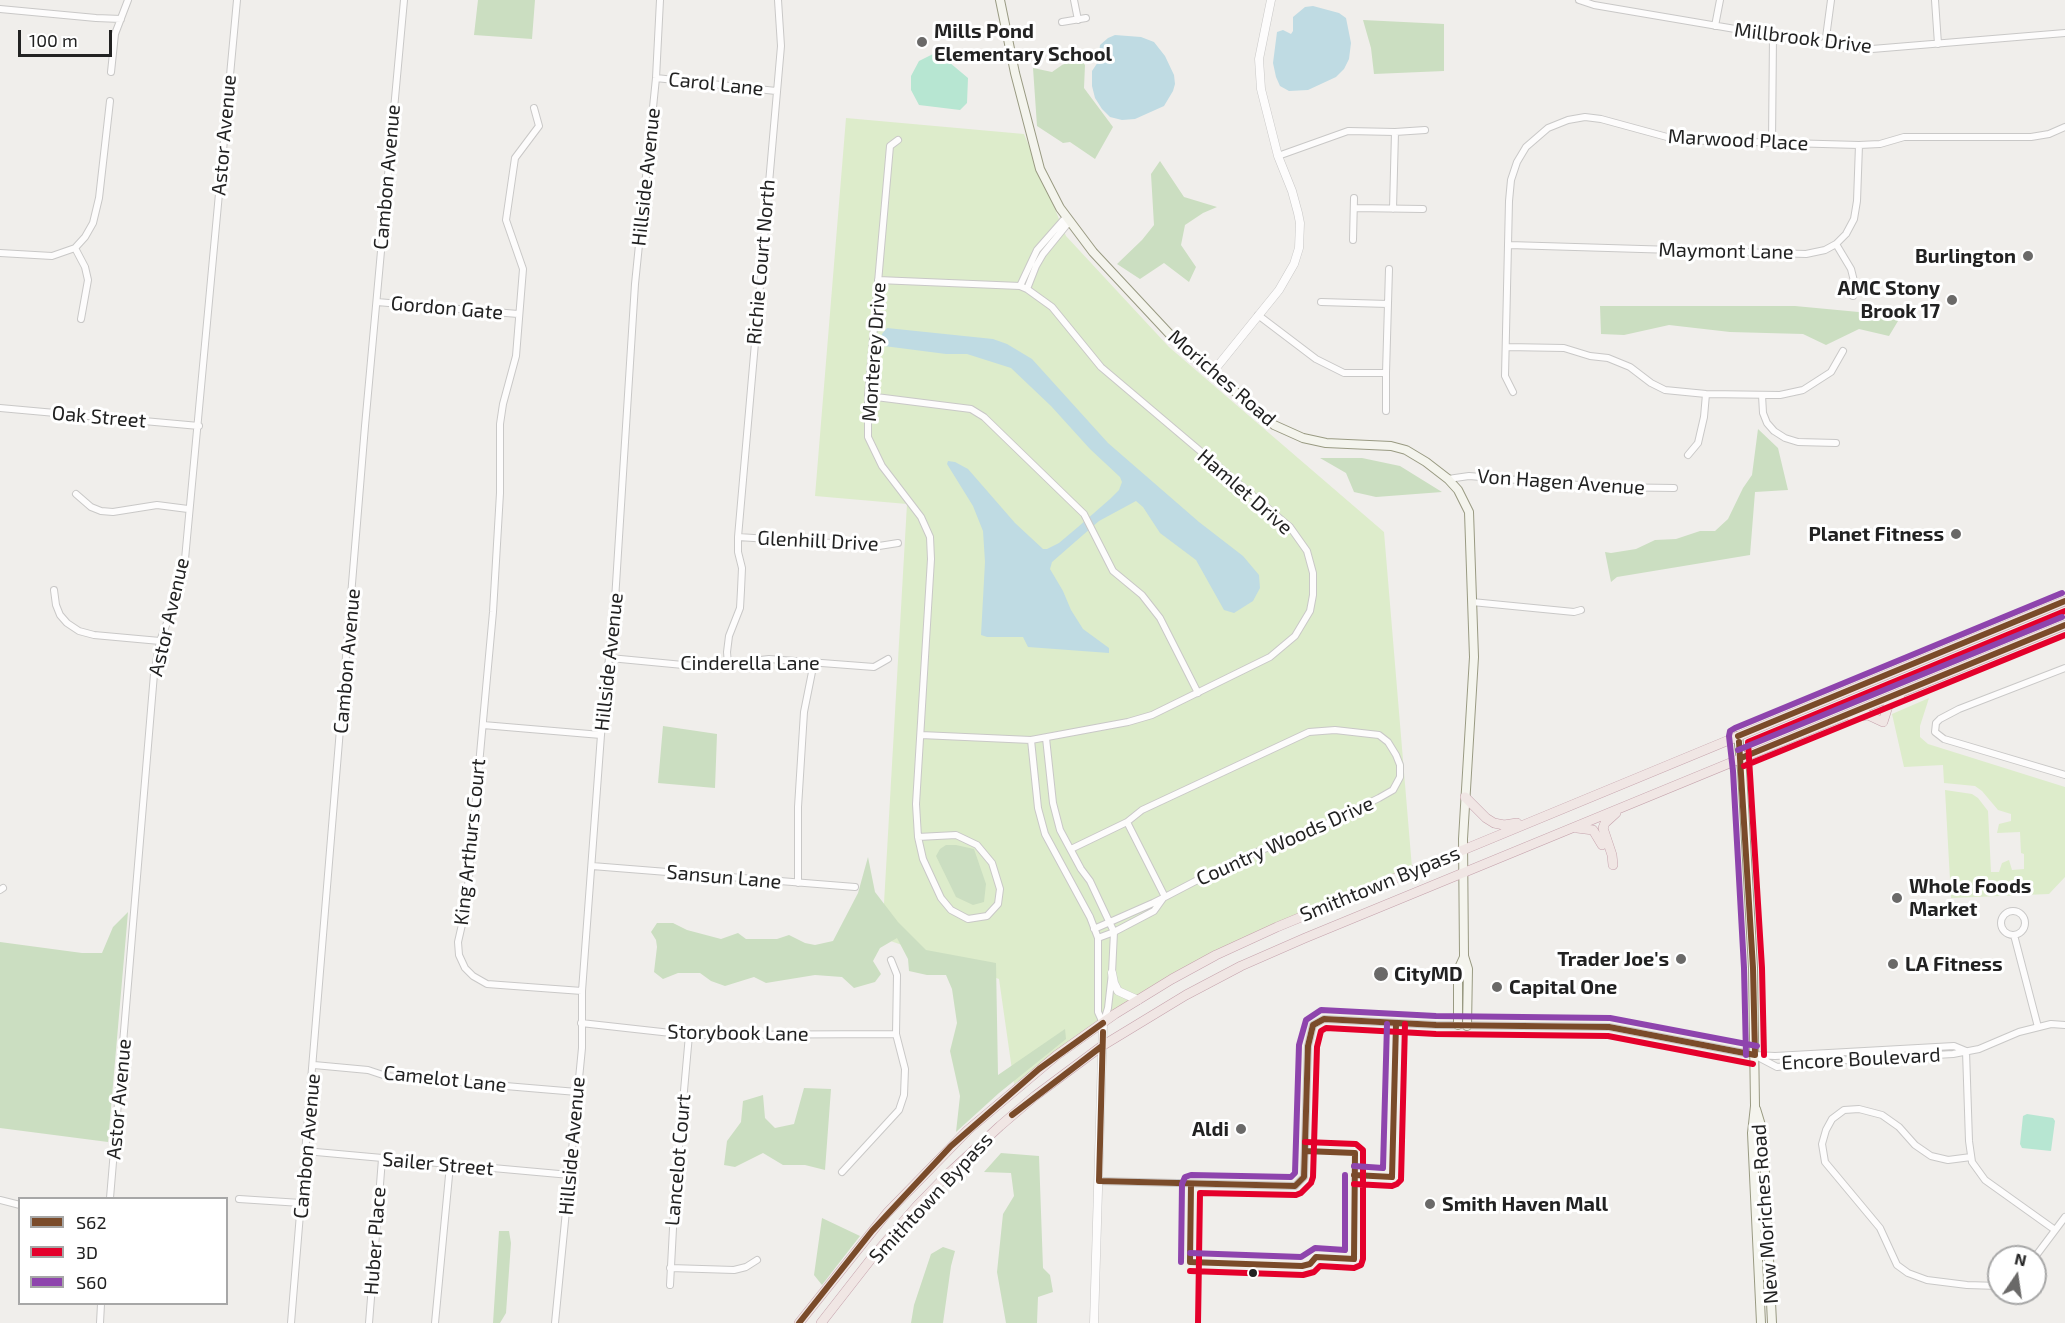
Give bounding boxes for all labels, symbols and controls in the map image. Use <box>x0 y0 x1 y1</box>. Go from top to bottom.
scale bar <box>21 18 116 56</box>
street label: Millbrook Drive <box>1733 18 1873 58</box>
place label: Mills Pond Elementary School <box>934 19 1112 66</box>
text: 100 m <box>29 29 78 51</box>
marker: Mills Pond Elementary School <box>915 35 929 49</box>
street label: Carol Lane <box>667 67 765 101</box>
street label: Astor Avenue <box>207 74 241 196</box>
street label: Cambon Avenue <box>369 103 405 251</box>
street label: Hillside Avenue <box>627 107 665 247</box>
street label: Marwood Place <box>1667 124 1809 156</box>
street label: Richie Court North <box>742 178 780 346</box>
street label: Maymont Lane <box>1658 238 1794 264</box>
place label: Burlington <box>1915 244 2016 268</box>
marker: Burlington <box>2021 249 2035 263</box>
place label: AMC Stony Brook 17 <box>1838 276 1940 323</box>
street label: Monterey Drive <box>857 281 891 423</box>
street label: Gordon Gate <box>390 291 504 325</box>
marker: AMC Stony Brook 17 <box>1945 293 1959 307</box>
street label: Moriches Road <box>1163 325 1281 431</box>
street label: Oak Street <box>51 401 147 433</box>
street label: Hamlet Drive <box>1193 444 1297 540</box>
street label: Von Hagen Avenue <box>1476 464 1646 500</box>
place label: Planet Fitness <box>1808 522 1944 546</box>
street label: Glenhill Drive <box>757 526 879 556</box>
marker: Planet Fitness <box>1949 527 1963 541</box>
street label: Astor Avenue <box>144 555 194 679</box>
street label: Cambon Avenue <box>329 587 365 735</box>
street label: Hillside Avenue <box>590 592 628 732</box>
street label: Cinderella Lane <box>680 651 820 675</box>
street label: King Arthurs Court <box>449 757 491 927</box>
street label: Country Woods Drive <box>1193 791 1377 891</box>
street label: Smithtown Bypass <box>1297 841 1463 927</box>
street label: Sansun Lane <box>666 860 782 894</box>
place label: Whole Foods Market <box>1909 874 2031 921</box>
marker: Whole Foods Market <box>1890 891 1904 905</box>
place label: Trader Joe's <box>1557 947 1669 971</box>
marker: Trader Joe's <box>1674 952 1688 966</box>
place label: LA Fitness <box>1905 952 2002 976</box>
marker: LA Fitness <box>1886 957 1900 971</box>
place label: CityMD <box>1394 962 1463 986</box>
marker: CityMD <box>1372 965 1390 983</box>
place label: Capital One <box>1509 975 1617 999</box>
marker: Capital One <box>1490 980 1504 994</box>
street label: Storybook Lane <box>667 1020 809 1046</box>
street label: Astor Avenue <box>102 1038 136 1160</box>
street label: Encore Boulevard <box>1781 1043 1941 1075</box>
street label: Camelot Lane <box>382 1061 508 1097</box>
street label: Cambon Avenue <box>289 1072 325 1220</box>
street label: Hillside Avenue <box>554 1076 590 1216</box>
street label: Lancelot Court <box>660 1093 696 1227</box>
place label: Aldi <box>1192 1117 1229 1141</box>
marker: Aldi <box>1234 1122 1248 1136</box>
street label: New Moriches Road <box>1747 1123 1783 1305</box>
street label: Smithtown Bypass <box>864 1128 998 1268</box>
street label: Sailer Street <box>381 1147 495 1181</box>
street label: Huber Place <box>359 1186 391 1296</box>
place label: Smith Haven Mall <box>1442 1192 1608 1216</box>
legend <box>18 1197 228 1305</box>
marker: Smith Haven Mall <box>1423 1197 1437 1211</box>
text: S62 <box>76 1211 107 1233</box>
text: 3D <box>76 1241 98 1263</box>
north arrow <box>1987 1245 2047 1305</box>
text: N <box>2013 1248 2028 1269</box>
unlabelled marker <box>1247 1267 1259 1279</box>
text: S60 <box>76 1271 107 1293</box>

